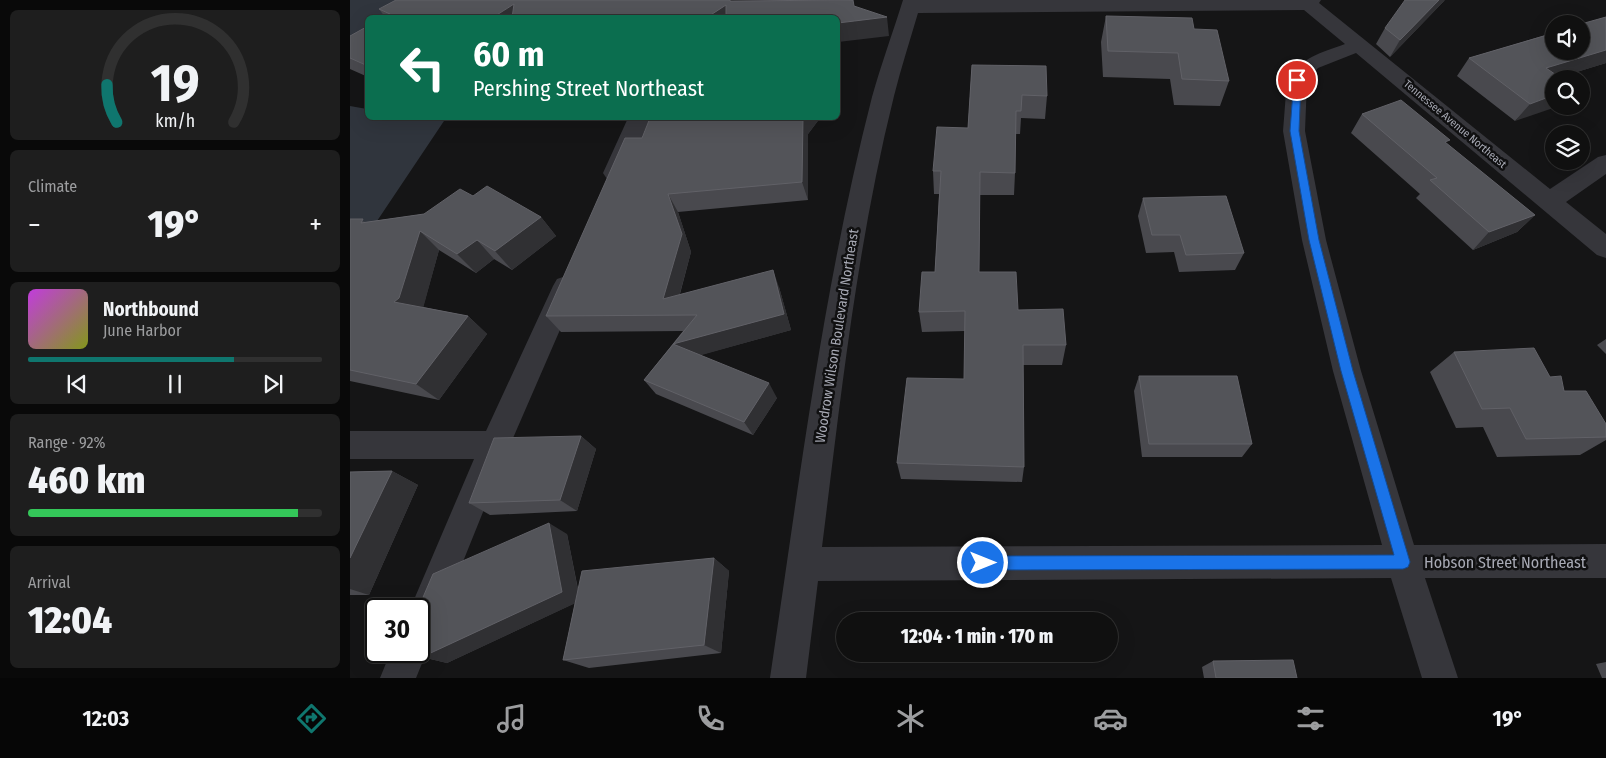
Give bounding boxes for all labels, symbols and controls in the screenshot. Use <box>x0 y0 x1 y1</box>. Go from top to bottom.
map controls <box>1545 15 1590 170</box>
button: sound <box>1545 15 1590 60</box>
text: 60 m <box>473 33 544 75</box>
icon: left <box>390 35 455 100</box>
text: 19 <box>151 52 199 115</box>
pin <box>1276 59 1318 101</box>
icon: arrive <box>1283 66 1311 94</box>
button: search <box>1545 70 1590 115</box>
text: Pershing Street Northeast <box>473 75 704 102</box>
street label: Tennessee Avenue Northeast <box>1401 77 1509 171</box>
text: km/h <box>155 110 195 132</box>
button: layers <box>1545 125 1590 170</box>
text: Climate <box>28 177 77 196</box>
text: 19° <box>148 201 202 247</box>
text: − <box>28 208 41 241</box>
text: + <box>309 208 322 241</box>
street label: Woodrow Wilson Boulevard Northeast <box>812 227 862 444</box>
text: Northbound <box>103 298 199 321</box>
text: June Harbor <box>103 321 181 340</box>
icon: previous <box>63 370 91 398</box>
icon: pause <box>161 370 189 398</box>
icon: next <box>259 370 287 398</box>
text: Range · 92% <box>28 433 105 452</box>
text: 460 km <box>28 457 146 503</box>
position arrow <box>956 536 1008 588</box>
street label: Hobson Street Northeast <box>1424 553 1587 572</box>
text: Arrival <box>28 573 70 592</box>
text: 12:04 <box>28 597 112 643</box>
speed limit sign: 30 <box>365 598 430 663</box>
text: 12:04 · 1 min · 170 m <box>901 625 1053 648</box>
icon: directions <box>294 701 329 736</box>
icon: music <box>494 701 529 736</box>
icon: phone <box>693 701 728 736</box>
icon: climate <box>893 701 928 736</box>
icon: car <box>1093 701 1128 736</box>
icon: filters <box>1293 701 1328 736</box>
text: 12:03 <box>82 705 129 732</box>
text: 19° <box>1493 705 1524 732</box>

